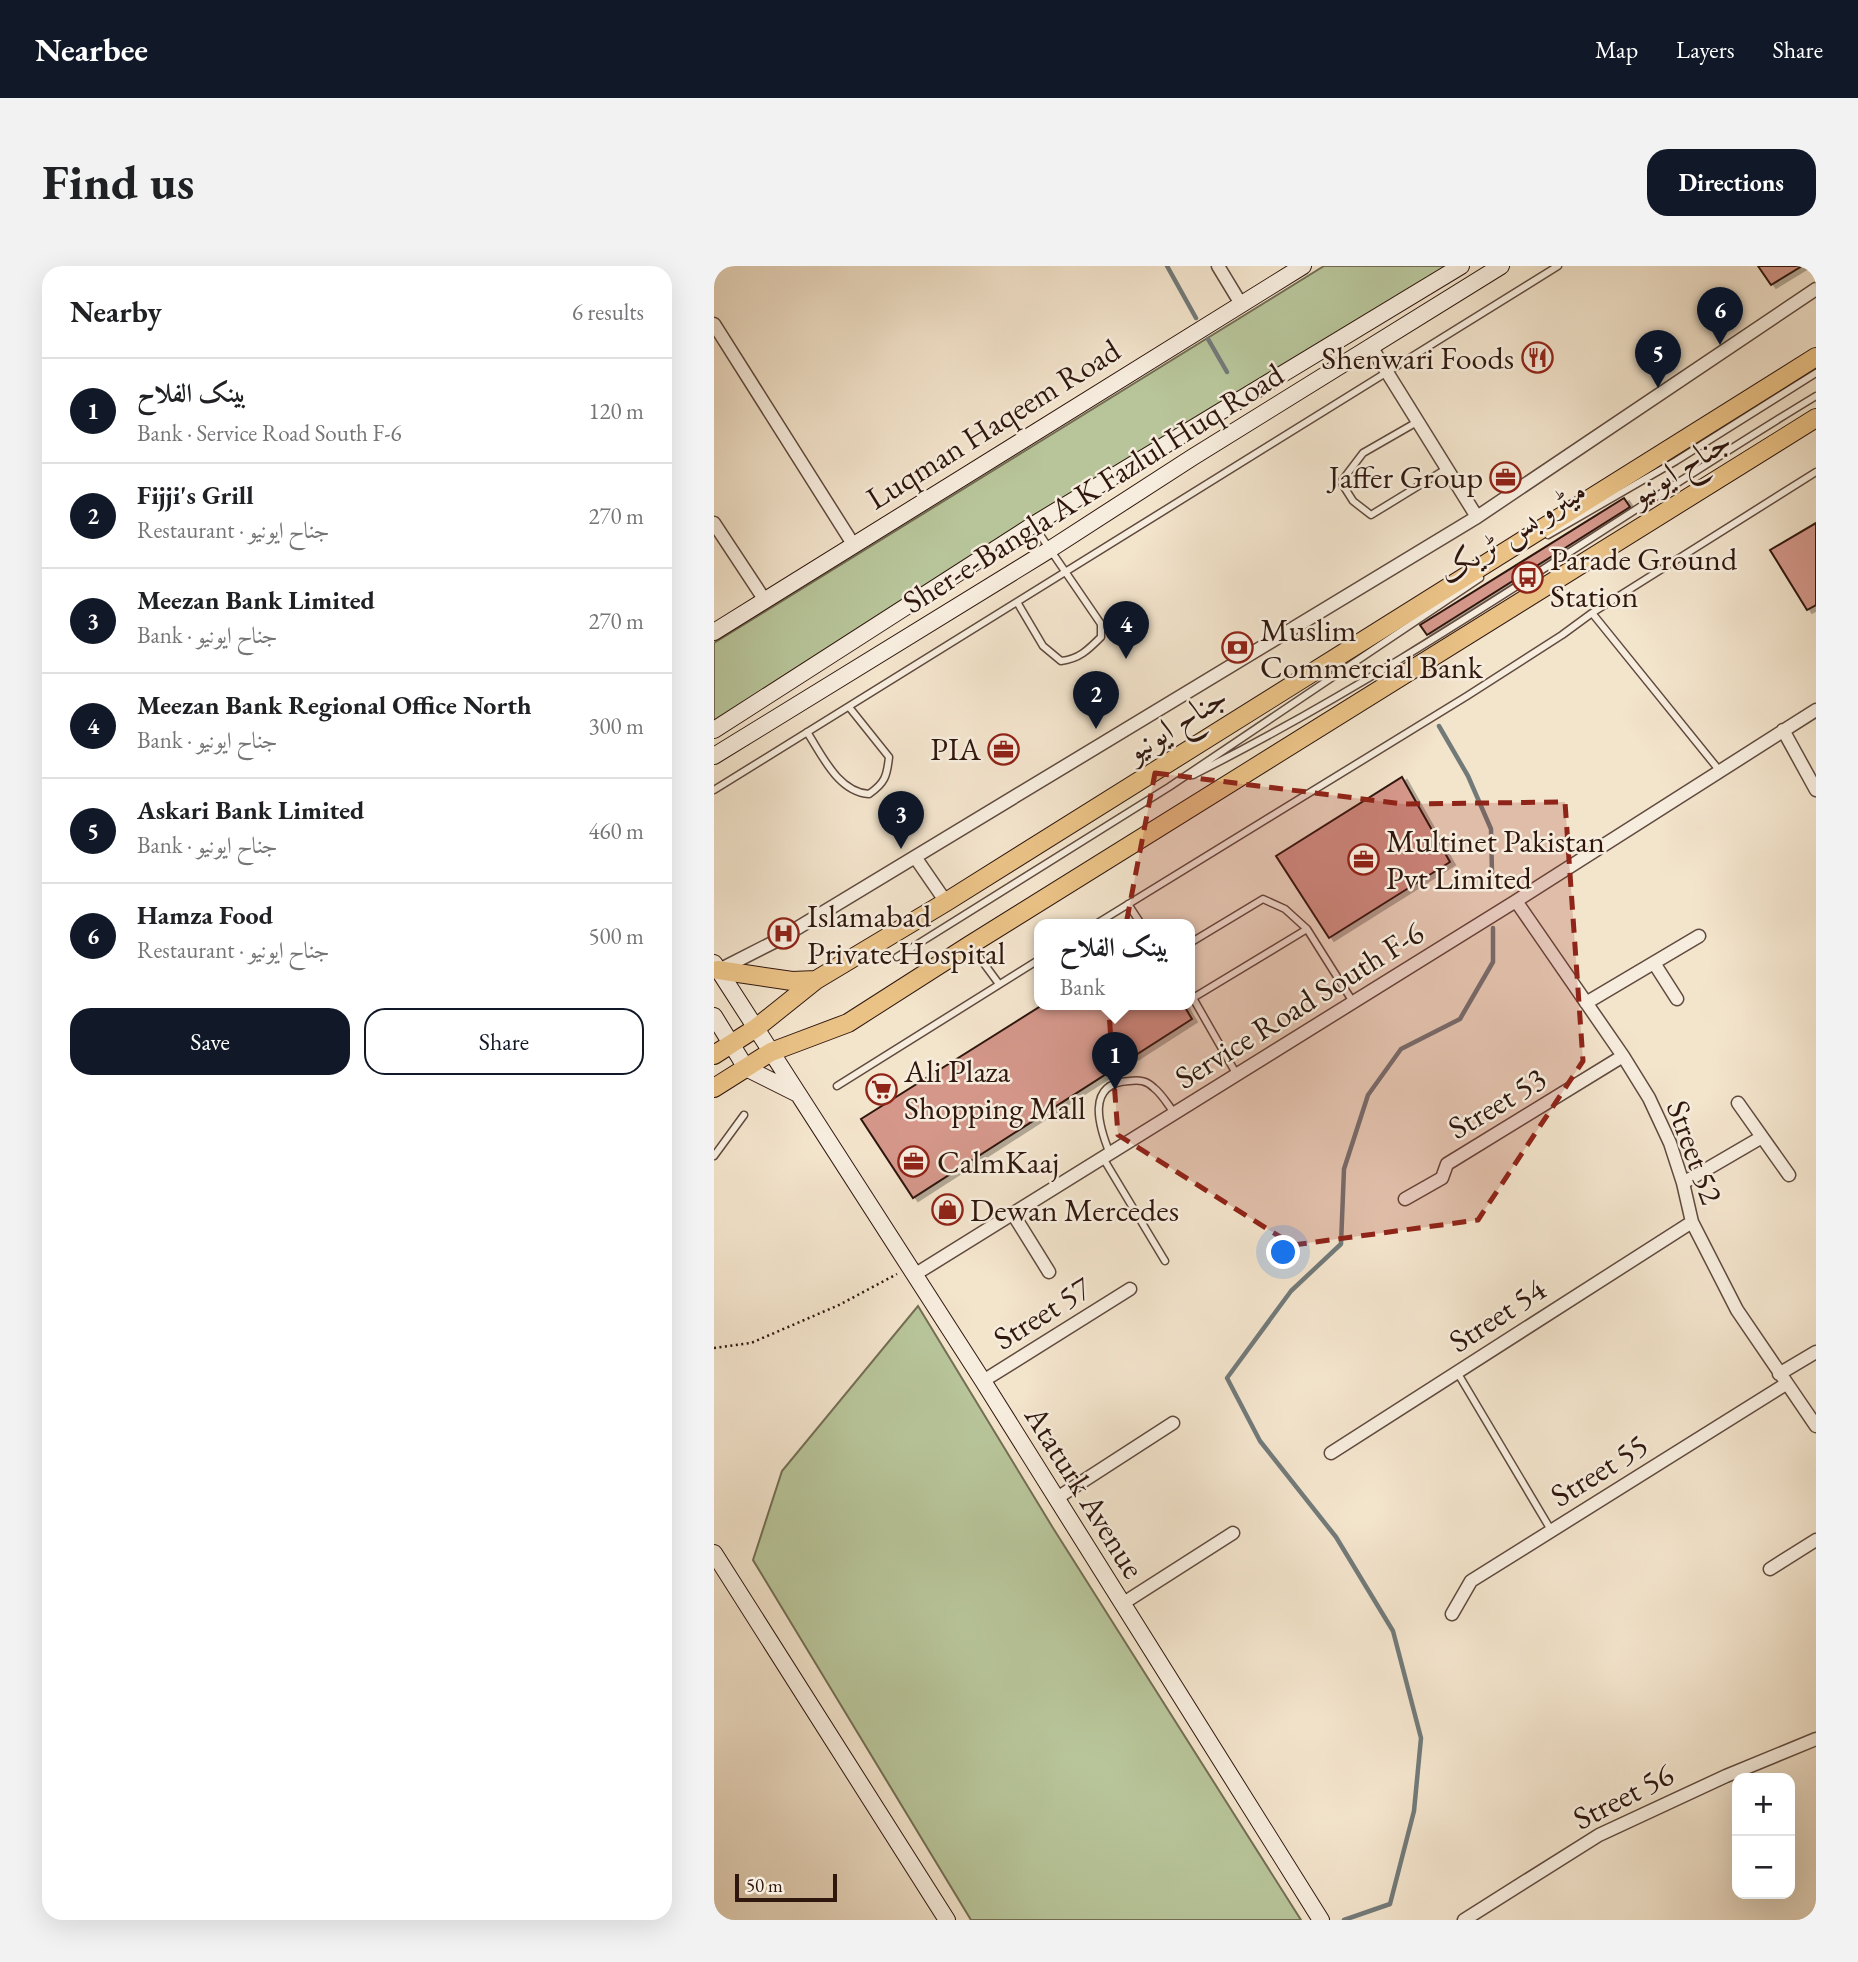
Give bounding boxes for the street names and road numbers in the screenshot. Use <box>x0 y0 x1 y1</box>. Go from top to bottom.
street label: Luqman Haqeem Road <box>858 329 1128 519</box>
street label: Sher-e-Bangla A K Fazlul Huq Road <box>895 353 1292 623</box>
street label: جناح ایونیو <box>1618 419 1743 522</box>
street label: میٹرو بس ٹریک <box>1430 469 1595 594</box>
street label: جناح ایونیو <box>1114 675 1239 778</box>
street label: Service Road South F-6 <box>1167 912 1431 1098</box>
street label: Street 53 <box>1440 1057 1554 1149</box>
street label: Street 52 <box>1657 1094 1733 1210</box>
street label: Street 57 <box>985 1266 1099 1359</box>
street label: Street 54 <box>1441 1268 1554 1362</box>
street label: Ataturk Avenue <box>1015 1397 1155 1586</box>
street label: Street 55 <box>1542 1424 1656 1516</box>
street label: Street 56 <box>1566 1753 1680 1839</box>

